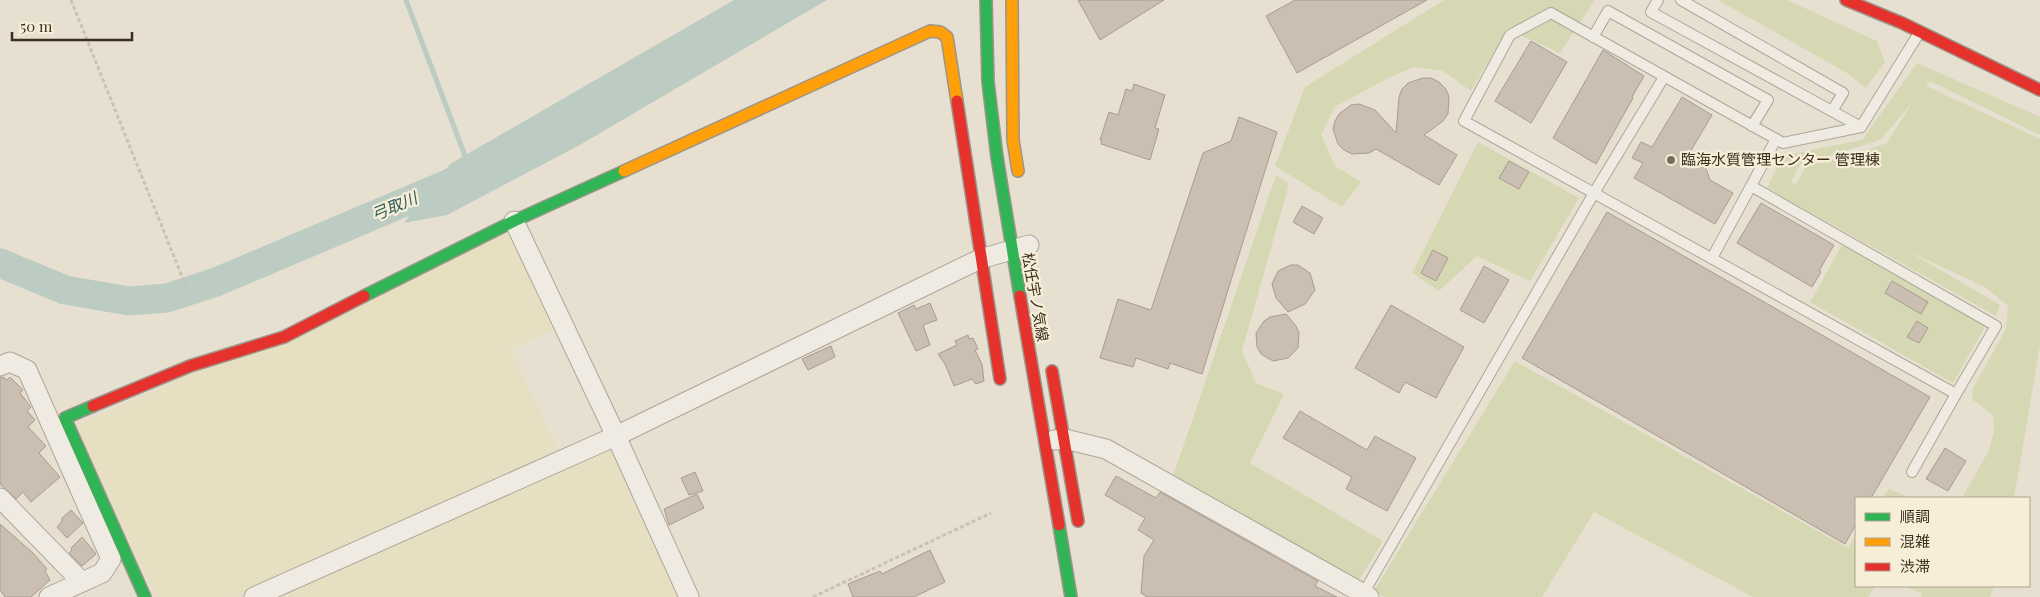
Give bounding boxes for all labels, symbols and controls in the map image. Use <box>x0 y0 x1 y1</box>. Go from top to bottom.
scale bar <box>12 10 132 42</box>
text: 50 m <box>20 16 53 36</box>
place label: 臨海水質管理センター 管理棟 <box>1681 149 1880 169</box>
marker: 臨海水質管理センター 管理棟 <box>1665 154 1677 166</box>
water label: 弓取川 <box>368 186 422 225</box>
street label: 松任宇ノ気線 <box>1018 251 1054 343</box>
legend <box>1855 497 2030 587</box>
text: 順調 <box>1900 506 1930 526</box>
text: 混雑 <box>1900 531 1930 551</box>
text: 渋滞 <box>1900 556 1930 576</box>

